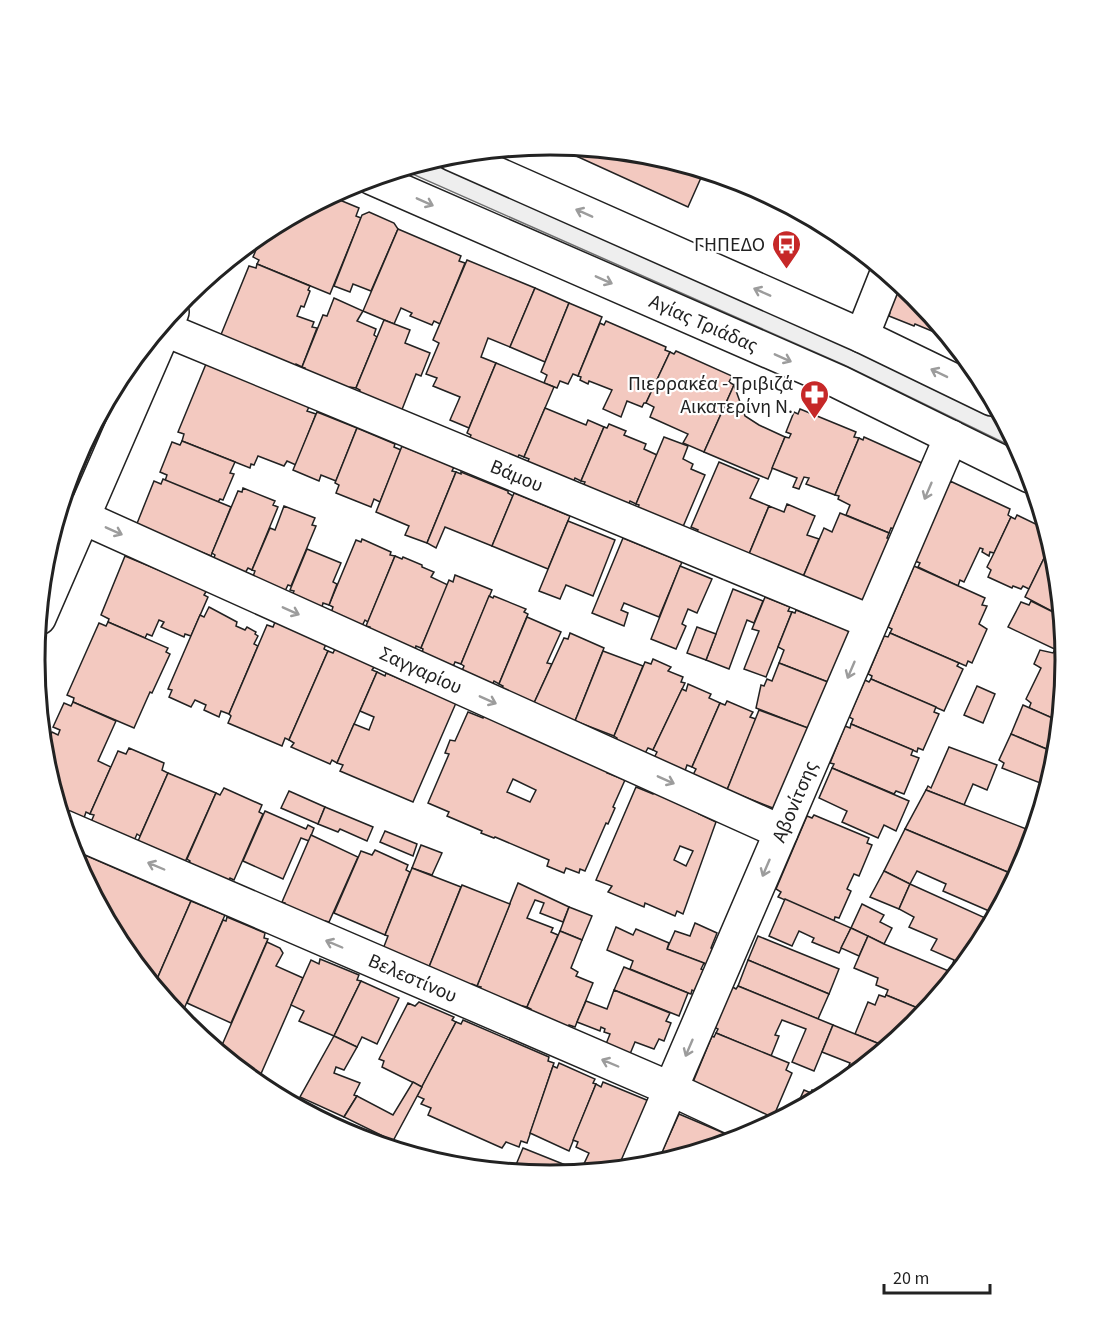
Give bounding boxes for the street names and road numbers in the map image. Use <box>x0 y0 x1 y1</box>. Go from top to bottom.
street label: Αγίας Τριάδας <box>644 288 763 360</box>
street label: Βάμου <box>486 453 547 500</box>
street label: Σαγγαρίου <box>375 640 467 702</box>
street label: Αβονίτσης <box>765 756 825 847</box>
street label: Βελεστίνου <box>364 947 461 1010</box>

